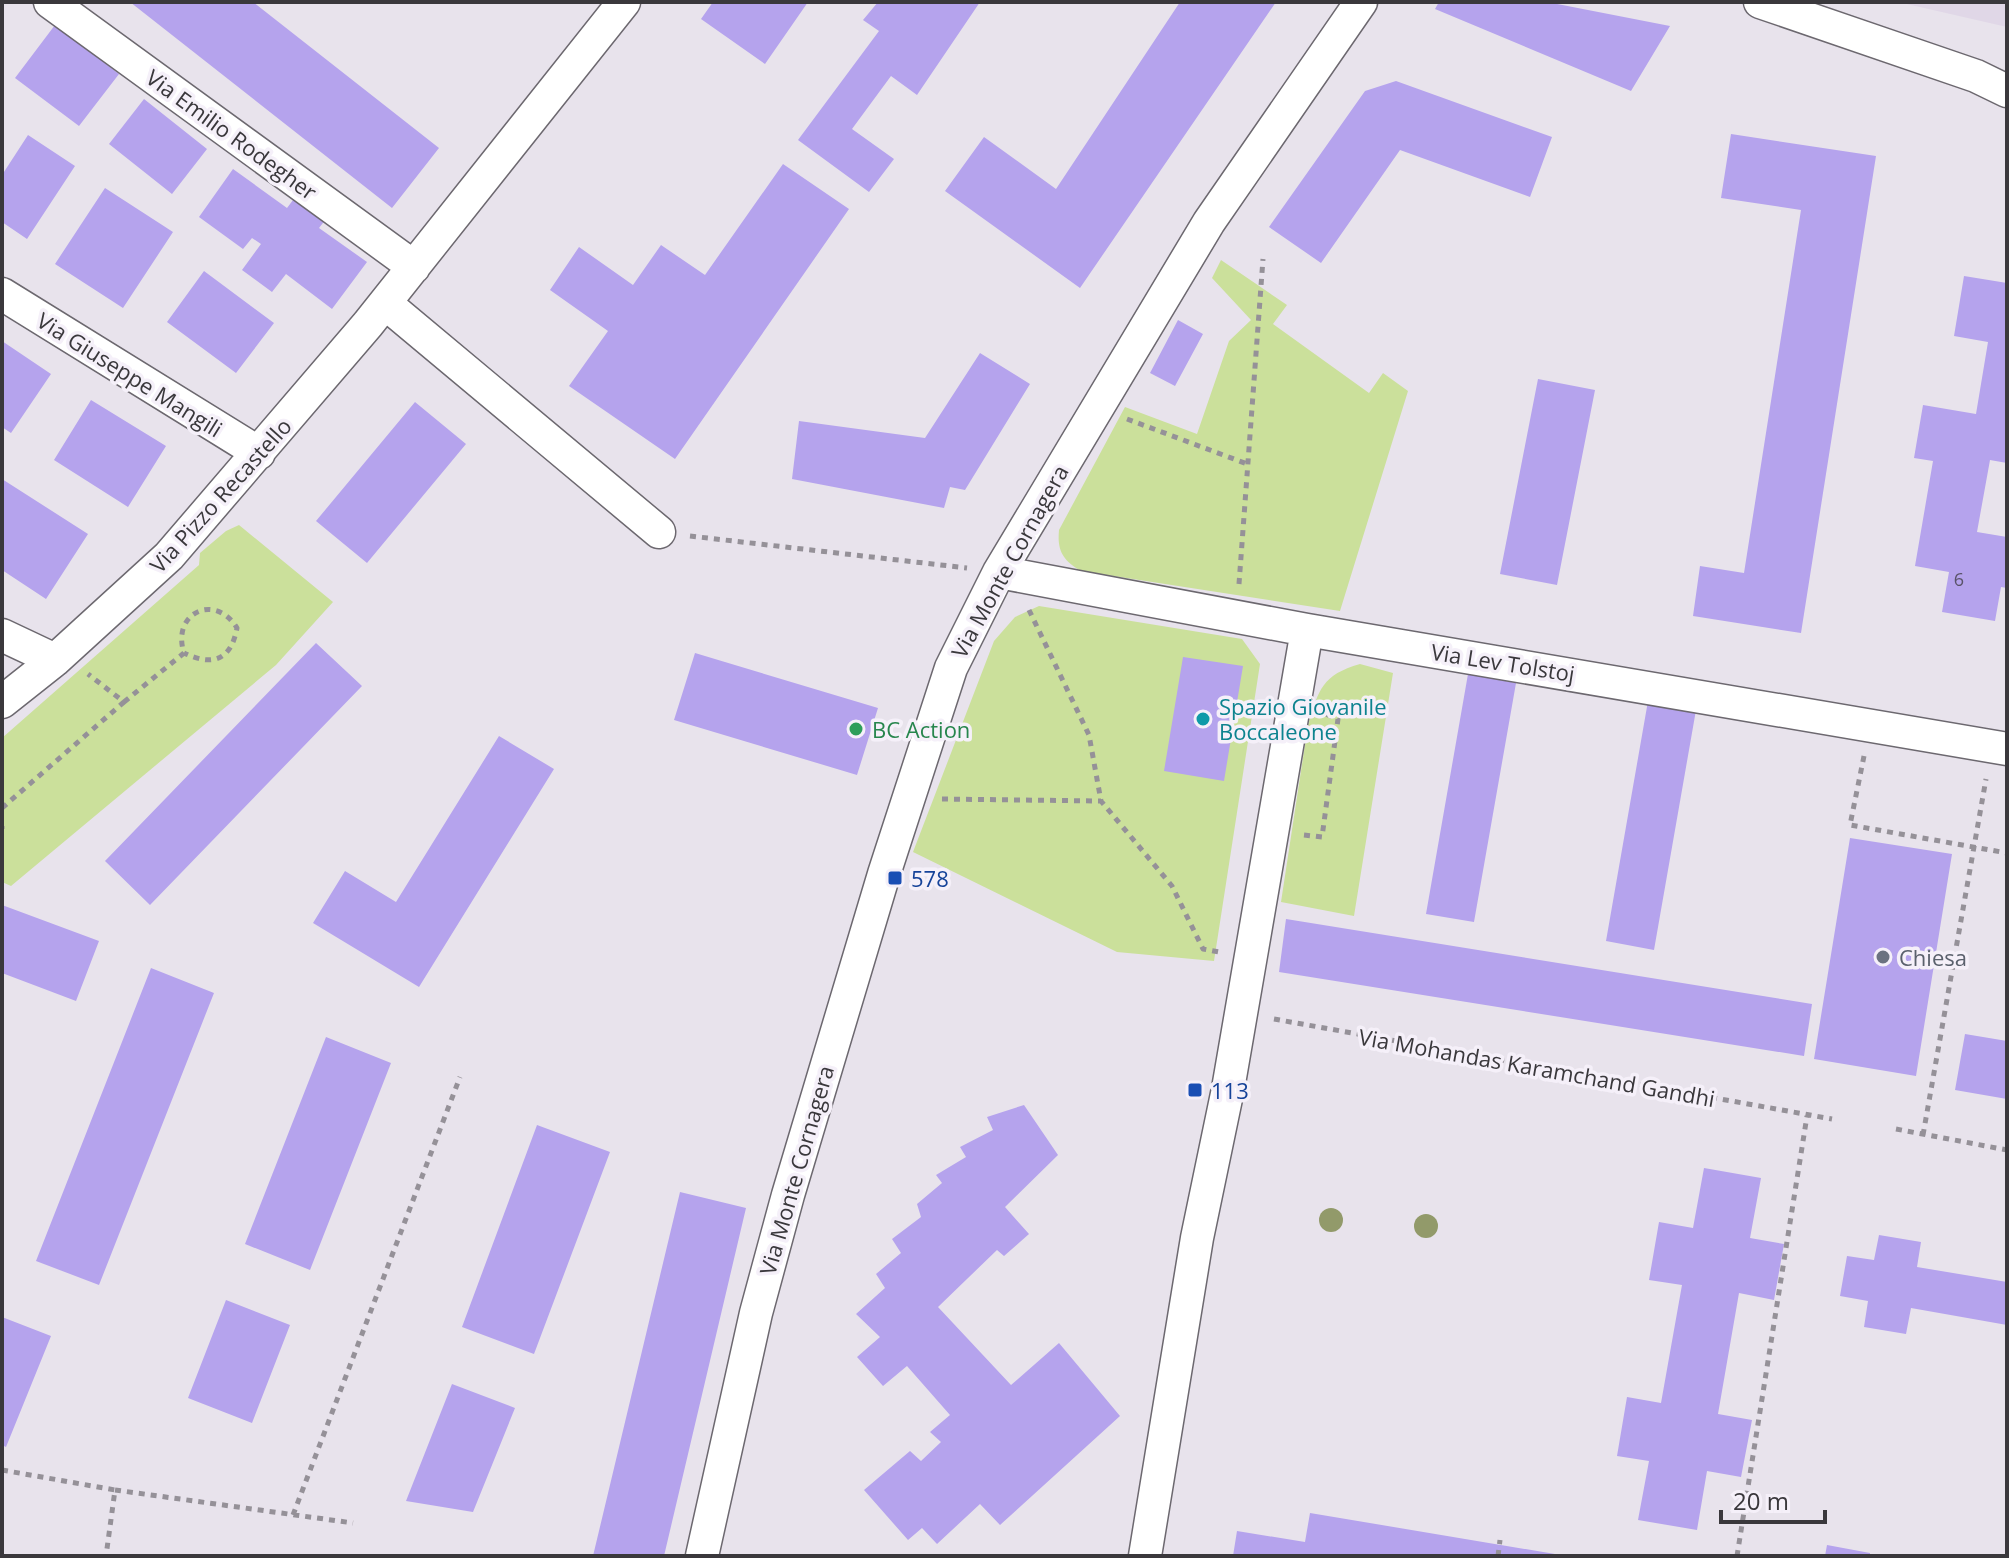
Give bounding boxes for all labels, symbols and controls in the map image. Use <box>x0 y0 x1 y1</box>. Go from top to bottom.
street label: Via Emilio Rodegher <box>141 62 323 206</box>
street label: Via Giuseppe Mangili <box>31 305 229 443</box>
street label: Via Pizzo Recastello <box>142 411 298 579</box>
street label: Via Monte Cornagera <box>943 459 1075 663</box>
house number: 6 <box>1954 567 1964 591</box>
street label: Via Lev Tolstoj <box>1429 636 1577 688</box>
place label: Spazio Giovanile Boccaleone <box>1219 691 1387 746</box>
marker: Spazio Giovanile Boccaleone <box>1194 710 1212 728</box>
place label: BC Action <box>872 714 970 744</box>
marker: BC Action <box>847 720 865 738</box>
place label: 578 <box>911 863 949 893</box>
marker: 578 <box>886 869 904 887</box>
place label: Chiesa <box>1899 942 1967 972</box>
marker: Chiesa <box>1874 948 1892 966</box>
street label: Via Mohandas Karamchand Gandhi <box>1357 1021 1717 1113</box>
street label: Via Monte Cornagera <box>752 1062 840 1278</box>
place label: 113 <box>1211 1075 1249 1105</box>
marker: 113 <box>1186 1081 1204 1099</box>
scale bar <box>1721 1474 1825 1524</box>
text: 20 m <box>1733 1484 1789 1517</box>

